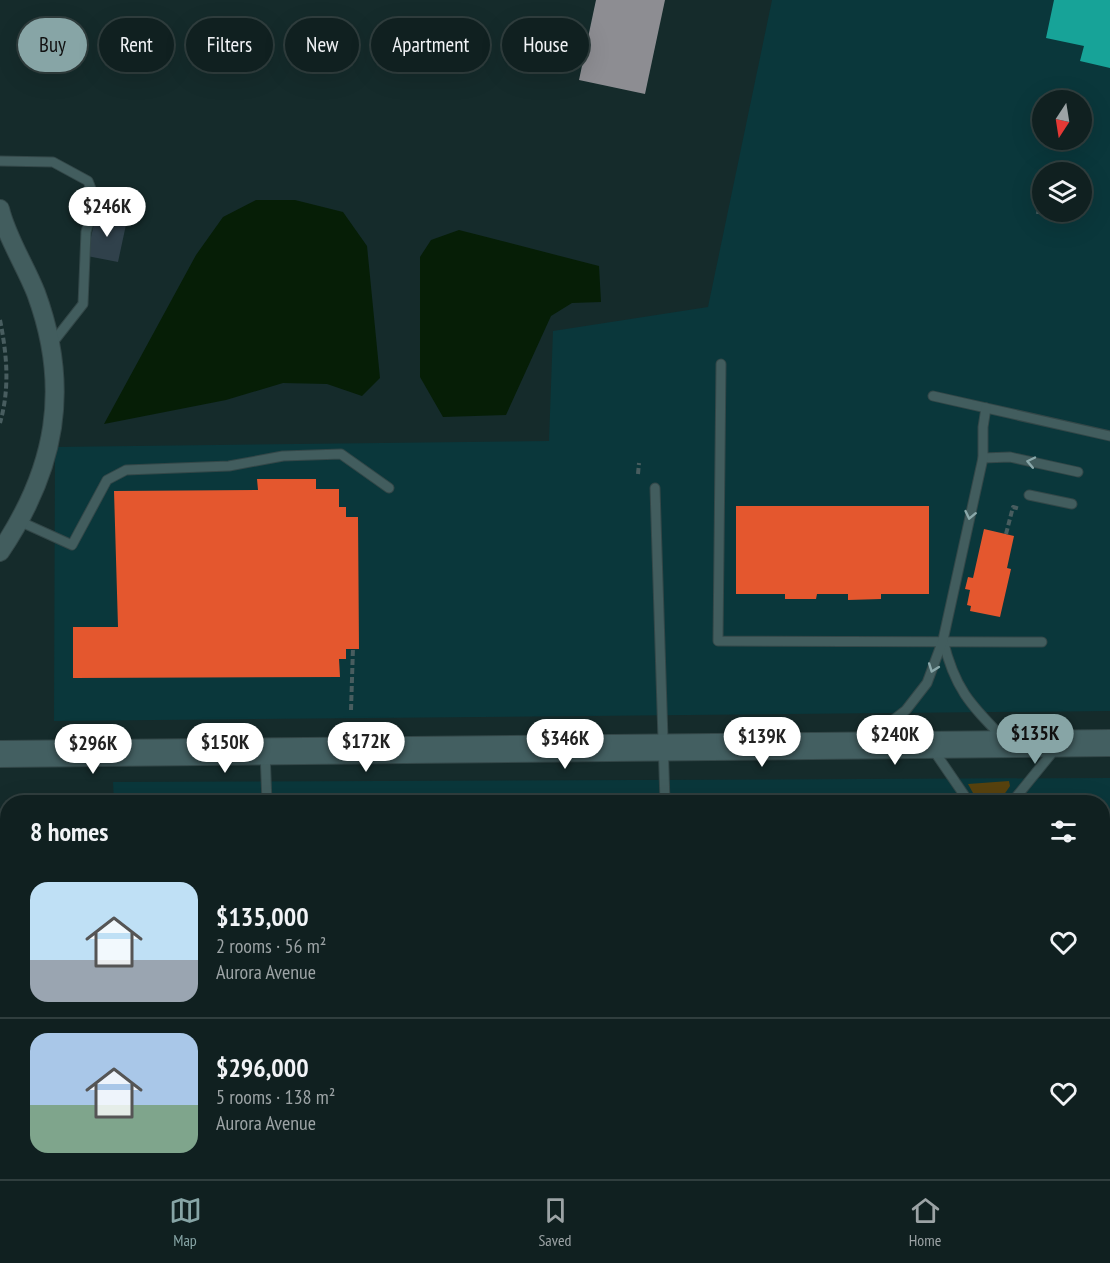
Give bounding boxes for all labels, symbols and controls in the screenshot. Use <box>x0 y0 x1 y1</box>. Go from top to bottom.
chip: Buy <box>18 18 87 72</box>
chip: Rent <box>99 18 174 72</box>
chip: Filters <box>186 18 273 72</box>
chip: New <box>285 18 359 72</box>
chip: Apartment <box>371 18 490 72</box>
chip: House <box>502 18 589 72</box>
north arrow <box>1032 90 1092 150</box>
map controls <box>1032 90 1092 222</box>
button: layers <box>1032 162 1092 222</box>
pin: $246K <box>65 187 149 238</box>
text: $246K <box>83 193 131 219</box>
one-way arrow <box>1026 456 1036 469</box>
one-way arrow <box>965 510 978 520</box>
one-way arrow <box>927 662 940 673</box>
pin: $135K <box>993 714 1077 765</box>
pin: $240K <box>853 715 937 766</box>
pin: $139K <box>720 717 804 768</box>
pin: $346K <box>523 719 607 770</box>
text: $135K <box>1011 720 1059 746</box>
text: $240K <box>871 721 919 747</box>
pin: $172K <box>324 722 408 773</box>
pin: $150K <box>183 723 267 774</box>
text: $139K <box>738 723 786 749</box>
pin: $296K <box>51 724 135 775</box>
text: $346K <box>541 725 589 751</box>
text: $172K <box>342 728 390 754</box>
text: $150K <box>201 729 249 755</box>
text: $296K <box>69 730 117 756</box>
text: 8 homes <box>30 815 108 848</box>
icon: filters <box>1047 815 1080 848</box>
text: $135,000 <box>216 900 309 933</box>
icon: home <box>78 906 150 978</box>
icon: heart <box>1047 926 1080 959</box>
text: 2 rooms · 56 m² <box>216 933 326 959</box>
text: Aurora Avenue <box>216 959 316 985</box>
text: $296,000 <box>216 1051 309 1084</box>
icon: home <box>78 1057 150 1129</box>
icon: heart <box>1047 1077 1080 1110</box>
text: 5 rooms · 138 m² <box>216 1084 335 1110</box>
text: Aurora Avenue <box>216 1110 316 1136</box>
tab: Map <box>169 1194 202 1250</box>
tab: Saved <box>539 1194 572 1250</box>
tab: Home <box>909 1194 942 1250</box>

